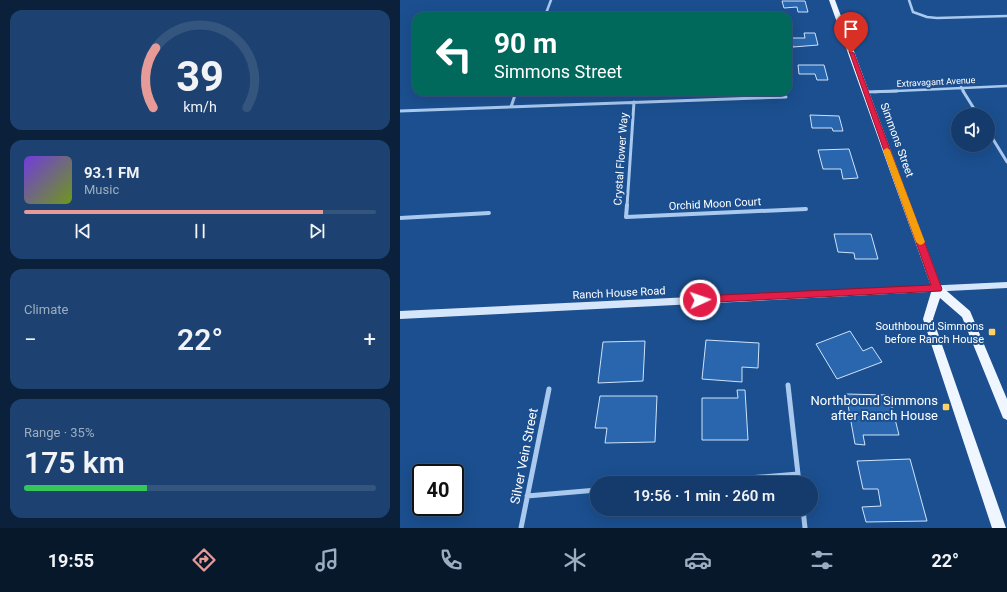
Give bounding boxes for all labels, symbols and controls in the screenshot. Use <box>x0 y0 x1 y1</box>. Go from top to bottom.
pin <box>834 12 868 53</box>
icon: arrive <box>840 18 862 40</box>
text: 90 m <box>494 27 557 60</box>
icon: left <box>428 28 480 80</box>
text: 39 <box>176 52 224 101</box>
text: Simmons Street <box>494 61 622 82</box>
street label: Extravagant Avenue <box>896 75 976 89</box>
text: km/h <box>183 98 217 114</box>
street label: Simmons Street <box>878 101 917 179</box>
map controls <box>951 108 995 152</box>
button: sound <box>951 108 995 152</box>
street label: Crystal Flower Way <box>611 111 631 206</box>
text: 93.1 FM <box>84 164 139 182</box>
text: Music <box>84 182 119 197</box>
street label: Orchid Moon Court <box>668 195 762 213</box>
icon: previous <box>72 220 94 242</box>
icon: pause <box>189 220 211 242</box>
icon: next <box>306 220 328 242</box>
position arrow <box>679 279 721 321</box>
street label: Ranch House Road <box>572 284 666 302</box>
text: Climate <box>24 302 68 317</box>
place label: Southbound Simmons before Ranch House <box>875 320 984 346</box>
text: 22° <box>177 322 223 357</box>
text: − <box>24 327 37 352</box>
text: + <box>364 327 376 352</box>
marker: Southbound Simmons before Ranch House <box>987 327 997 337</box>
place label: Northbound Simmons after Ranch House <box>811 393 938 423</box>
marker: Northbound Simmons after Ranch House <box>941 402 951 412</box>
street label: Silver Vein Street <box>507 407 541 505</box>
text: Range · 35% <box>24 425 94 440</box>
text: 175 km <box>24 445 125 480</box>
speed limit sign: 40 <box>412 464 464 516</box>
text: 19:56 · 1 min · 260 m <box>633 487 775 505</box>
icon: directions <box>190 546 218 574</box>
icon: music <box>313 546 341 574</box>
icon: phone <box>437 546 465 574</box>
icon: climate <box>561 546 589 574</box>
icon: car <box>684 546 712 574</box>
icon: filters <box>808 546 836 574</box>
text: 19:55 <box>48 550 94 571</box>
text: 22° <box>931 550 959 571</box>

